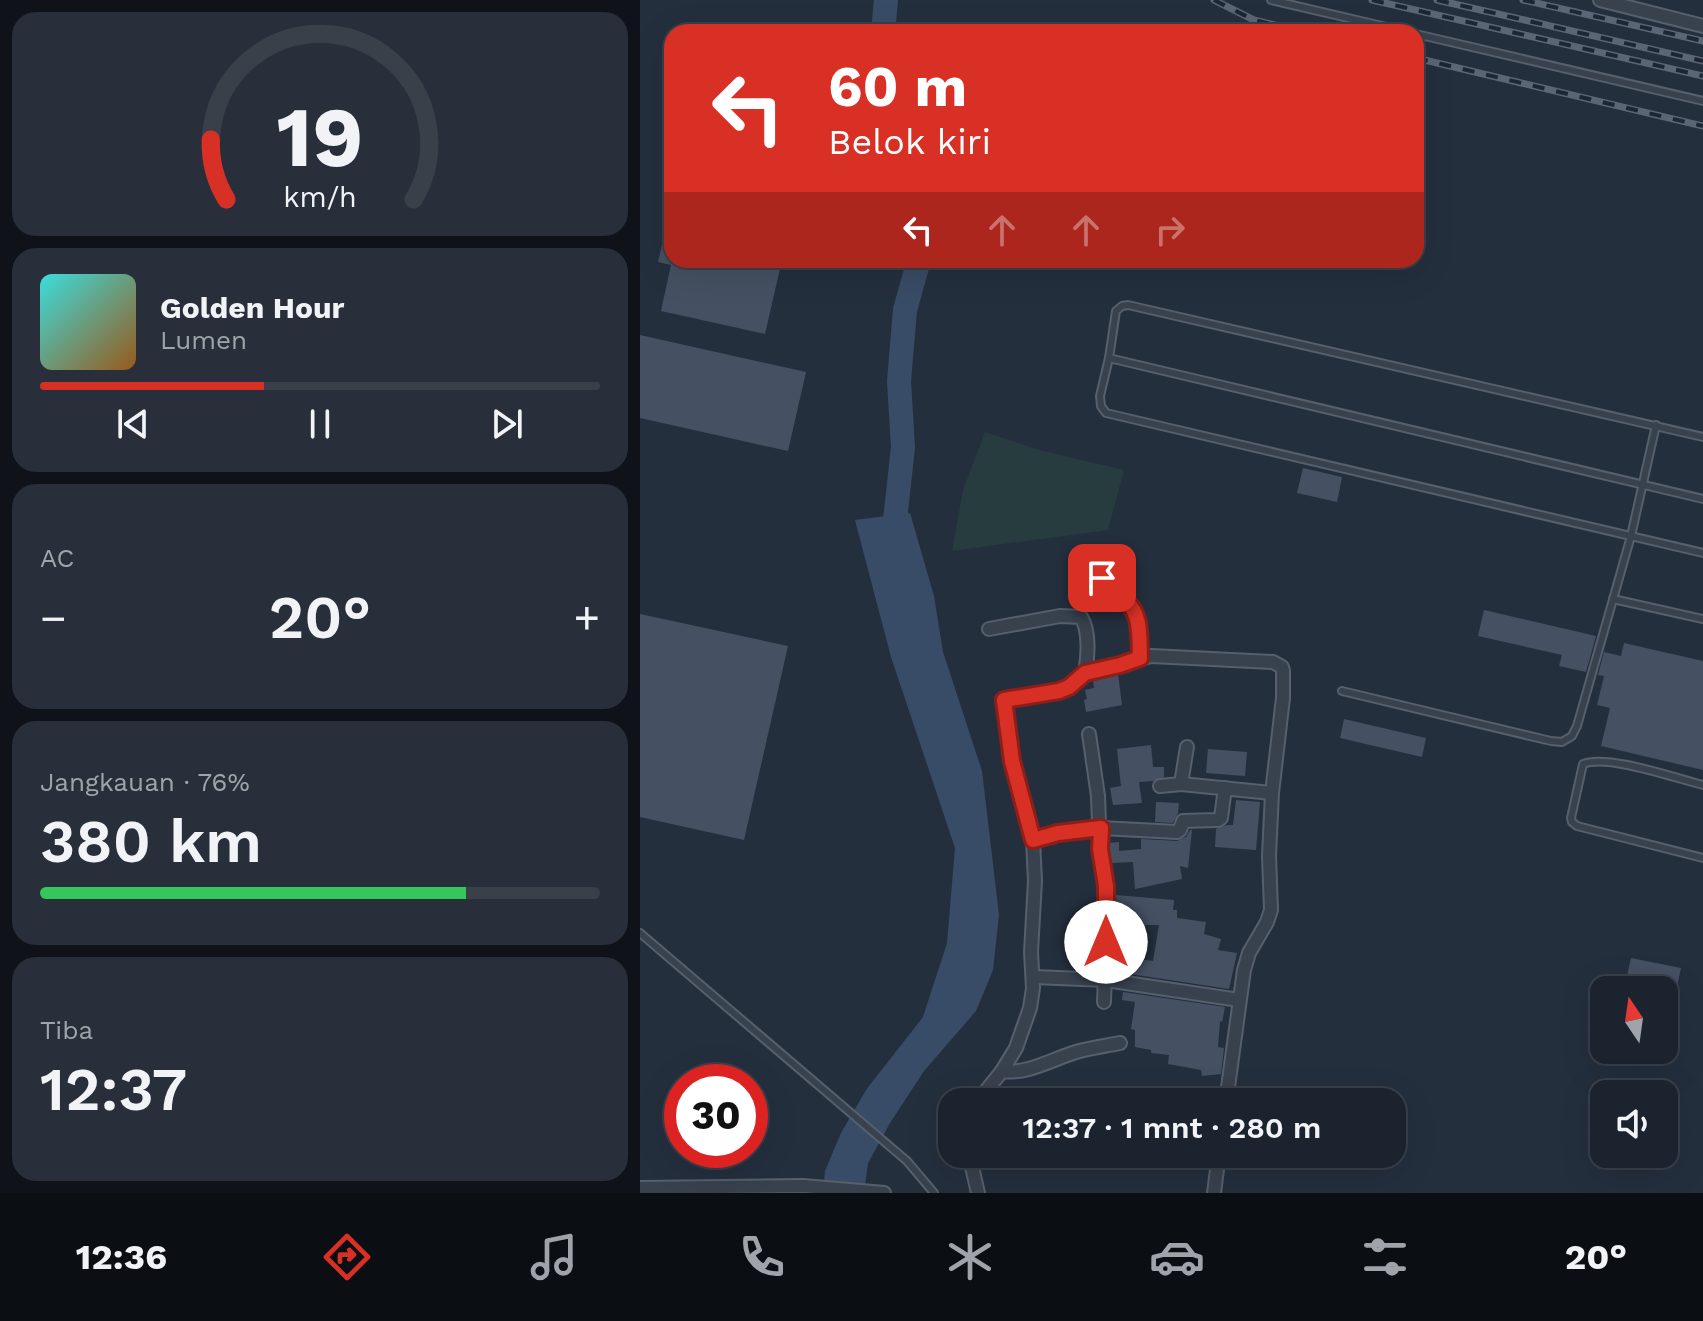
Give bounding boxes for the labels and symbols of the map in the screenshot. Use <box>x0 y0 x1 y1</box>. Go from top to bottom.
pin <box>1068 544 1136 612</box>
position arrow <box>1064 900 1148 984</box>
north arrow <box>1590 976 1678 1064</box>
speed limit sign: 30 <box>664 1064 768 1168</box>

